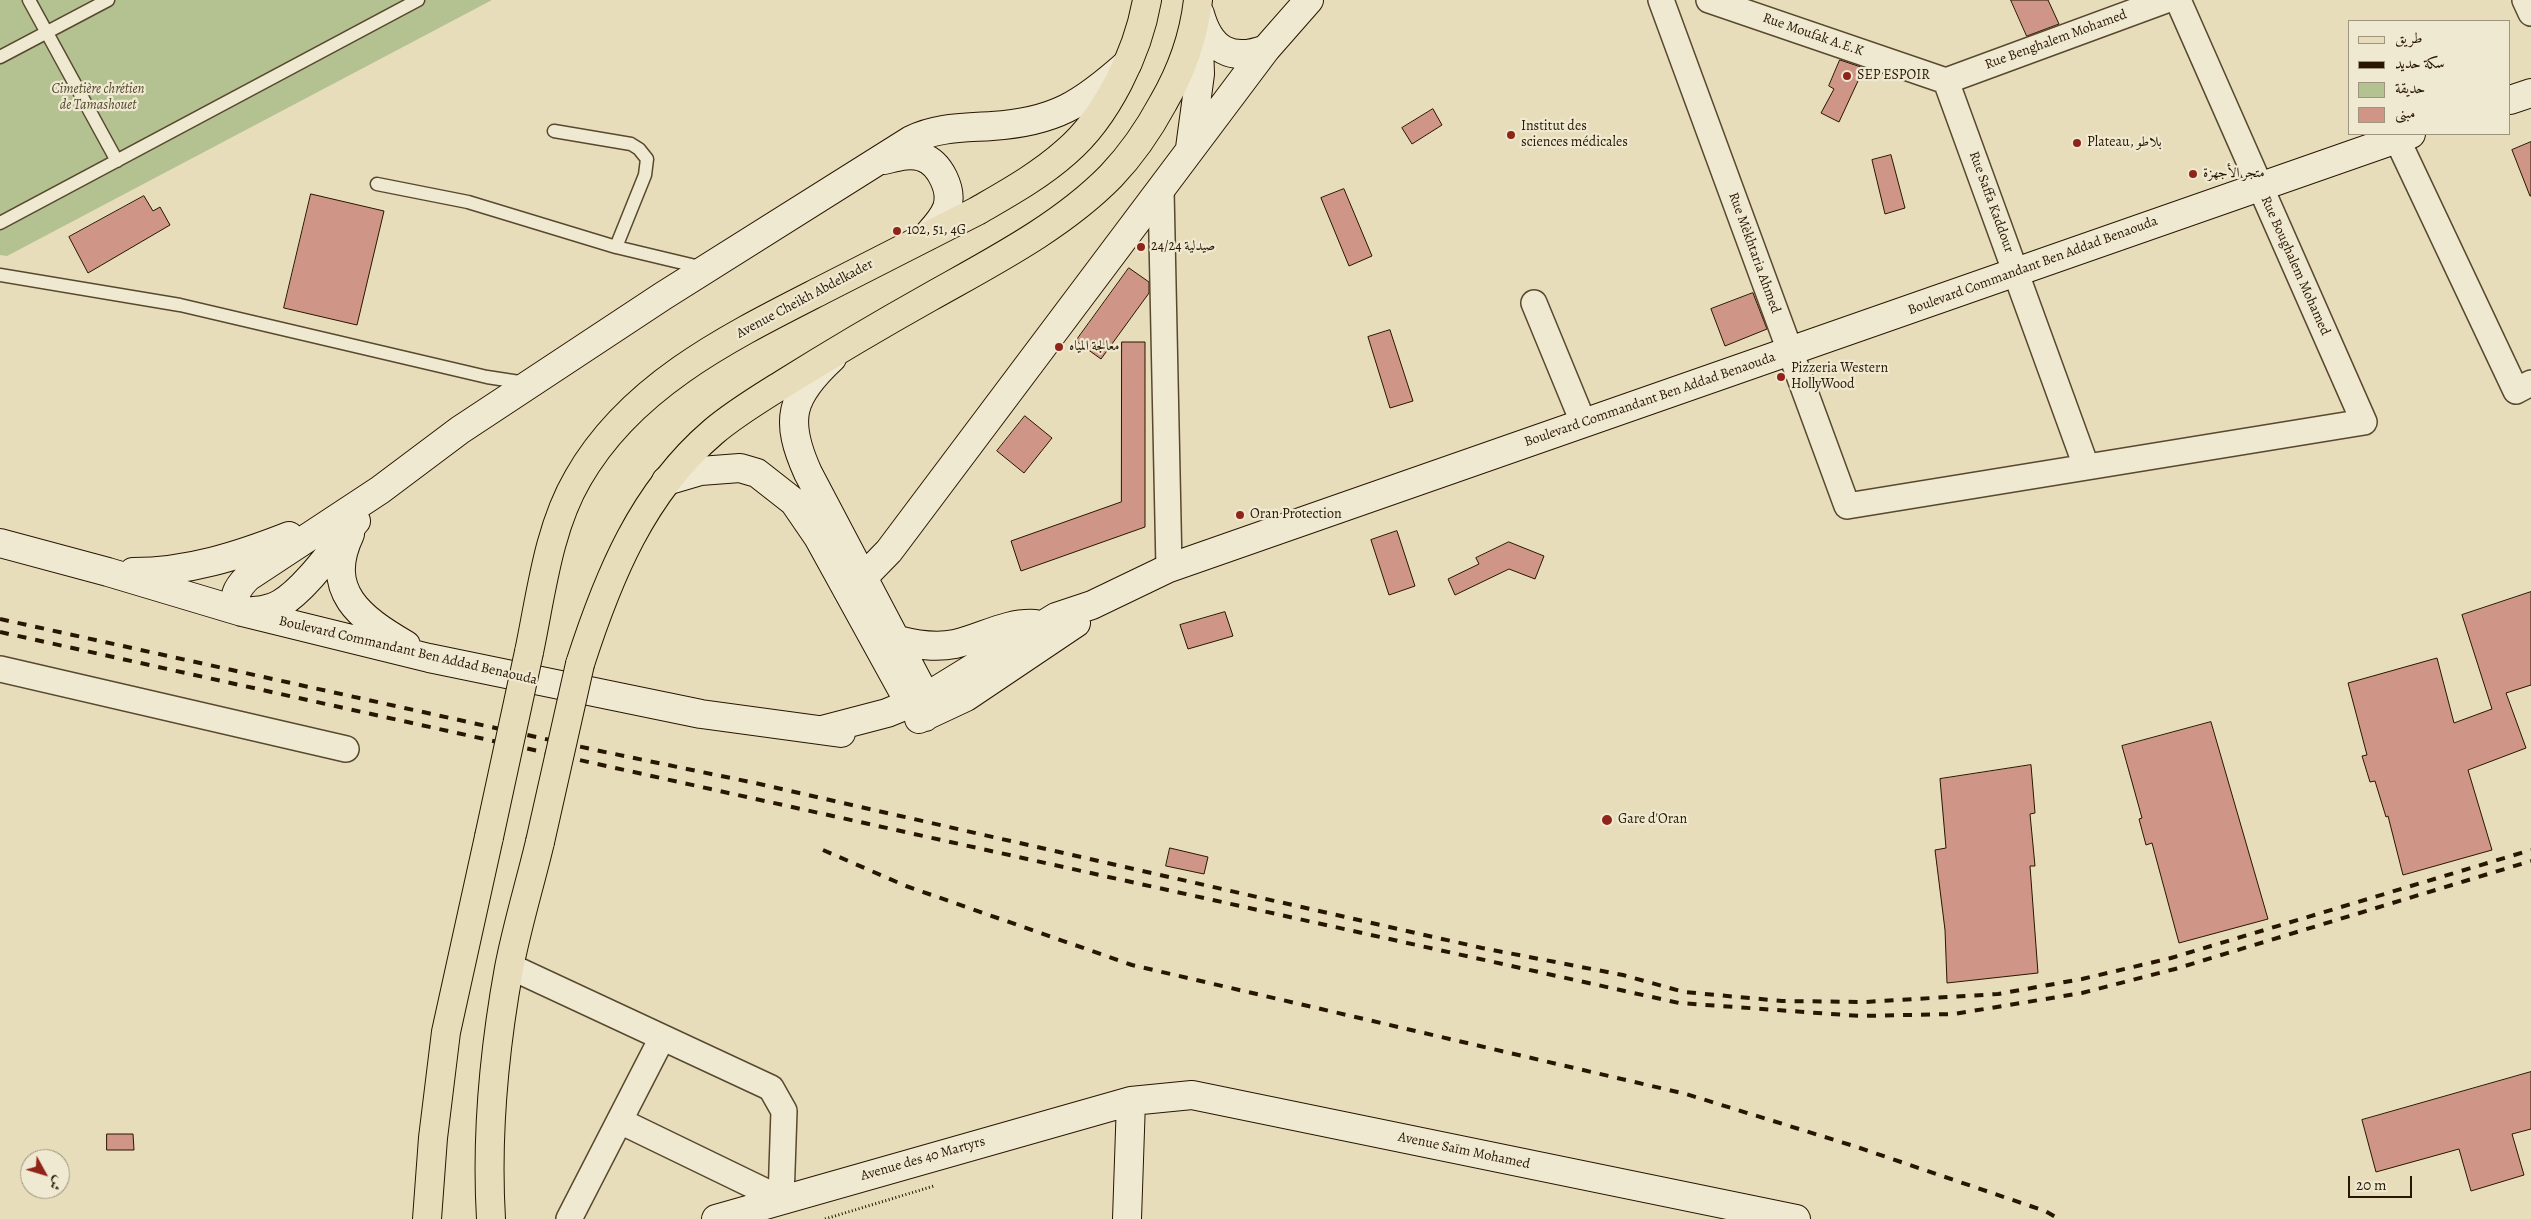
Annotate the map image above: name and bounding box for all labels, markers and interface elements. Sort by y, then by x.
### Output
street label: Rue Benghalem Mohamed [1983,6,2129,74]
street label: Rue Moufak A.E.K [1760,10,1866,60]
legend [2348,20,2511,135]
text: طريق [2395,28,2422,48]
text: سكة حديد [2395,53,2444,73]
place label: SEP ESPOIR [1857,68,1930,84]
marker: SEP ESPOIR [1841,70,1853,82]
text: حديقة [2395,78,2425,98]
park label: Cimetière chrétien de Tamashouet [51,82,145,114]
text: مبنى [2395,103,2415,123]
place label: Institut des sciences médicales [1521,119,1628,152]
marker: Institut des sciences médicales [1505,129,1517,141]
place label: Plateau, بلاطو [2087,135,2162,151]
marker: Plateau, بلاطو [2071,137,2083,149]
street label: Rue Saffa Kaddour [1965,149,2017,255]
place label: متجر الأجهزة [2203,166,2265,182]
marker: متجر الأجهزة [2187,168,2199,180]
street label: Rue Mèkhtaria Ahmed [1724,190,1784,316]
street label: Rue Boughalem Mohamed [2257,194,2333,338]
street label: Boulevard Commandant Ben Addad Benaouda [1906,213,2160,319]
place label: 102, 51, 4G [907,223,966,239]
marker: 102, 51, 4G [891,225,903,237]
place label: صيدلية 24/24 [1151,239,1215,255]
marker: صيدلية 24/24 [1135,241,1147,253]
street label: Avenue Cheikh Abdelkader [734,256,876,342]
place label: معالجة المياه [1069,339,1119,355]
marker: معالجة المياه [1053,341,1065,353]
street label: Boulevard Commandant Ben Addad Benaouda [1522,349,1778,451]
place label: Pizzeria Western HollyWood [1791,361,1888,394]
marker: Pizzeria Western HollyWood [1775,371,1787,383]
place label: Oran Protection [1250,507,1342,523]
marker: Oran Protection [1234,509,1246,521]
street label: Boulevard Commandant Ben Addad Benaouda [277,613,539,689]
place label: Gare d'Oran [1618,812,1687,828]
marker: Gare d'Oran [1600,813,1614,827]
street label: Avenue Saïm Mohamed [1396,1129,1532,1173]
street label: Avenue des 40 Martyrs [859,1133,987,1185]
north arrow [20,1149,70,1199]
scale bar [2351,1166,2415,1198]
text: ش [45,1172,68,1194]
text: 20 m [2356,1175,2387,1195]

